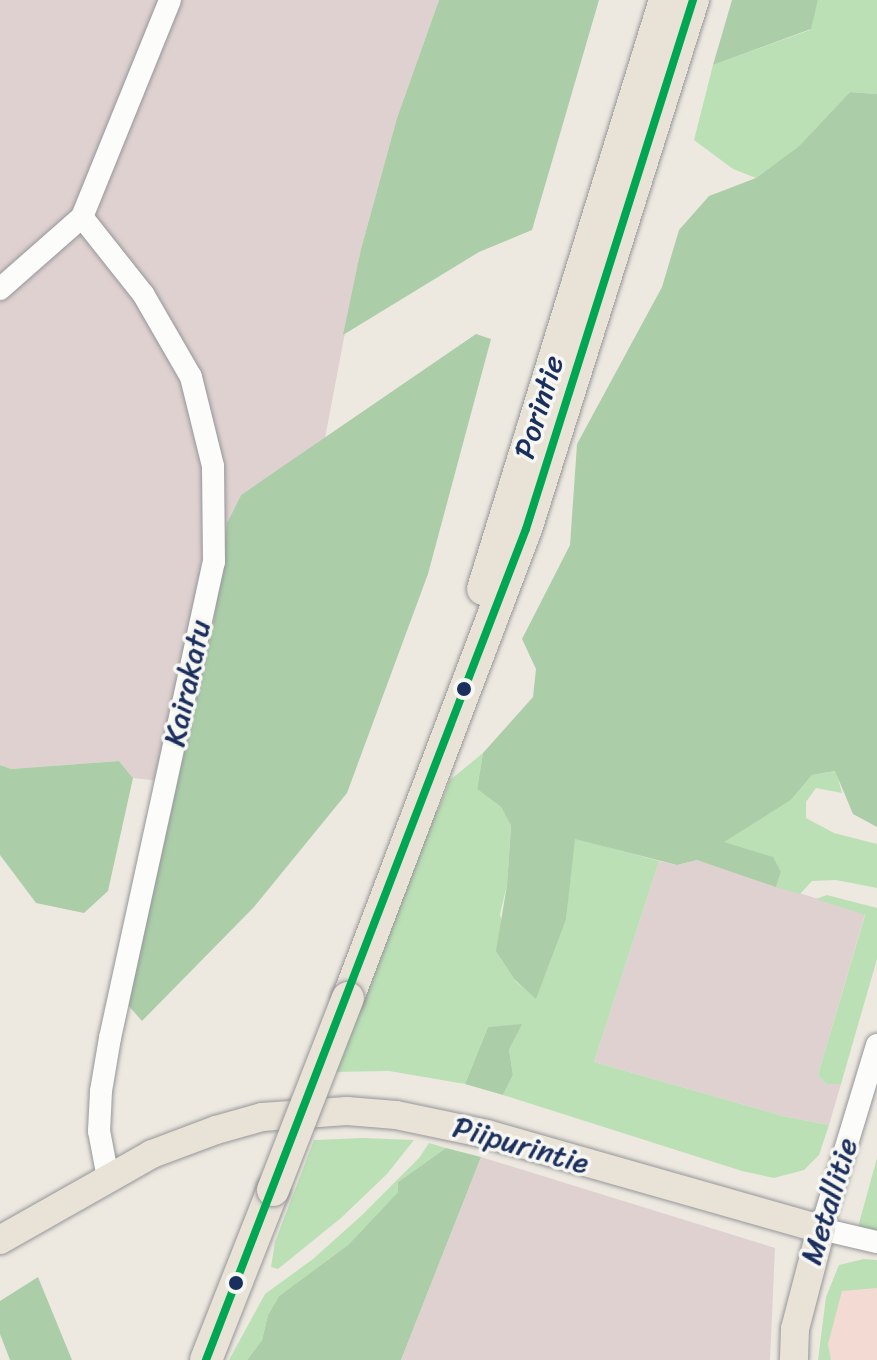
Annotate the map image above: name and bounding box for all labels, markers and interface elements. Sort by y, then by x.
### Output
street label: Porintie [506,351,572,463]
street label: Kairakatu [156,617,218,749]
unlabelled marker [456,681,472,697]
street label: Piipurintie [449,1108,593,1182]
street label: Metallitie [793,1133,865,1269]
unlabelled marker [228,1275,244,1291]

